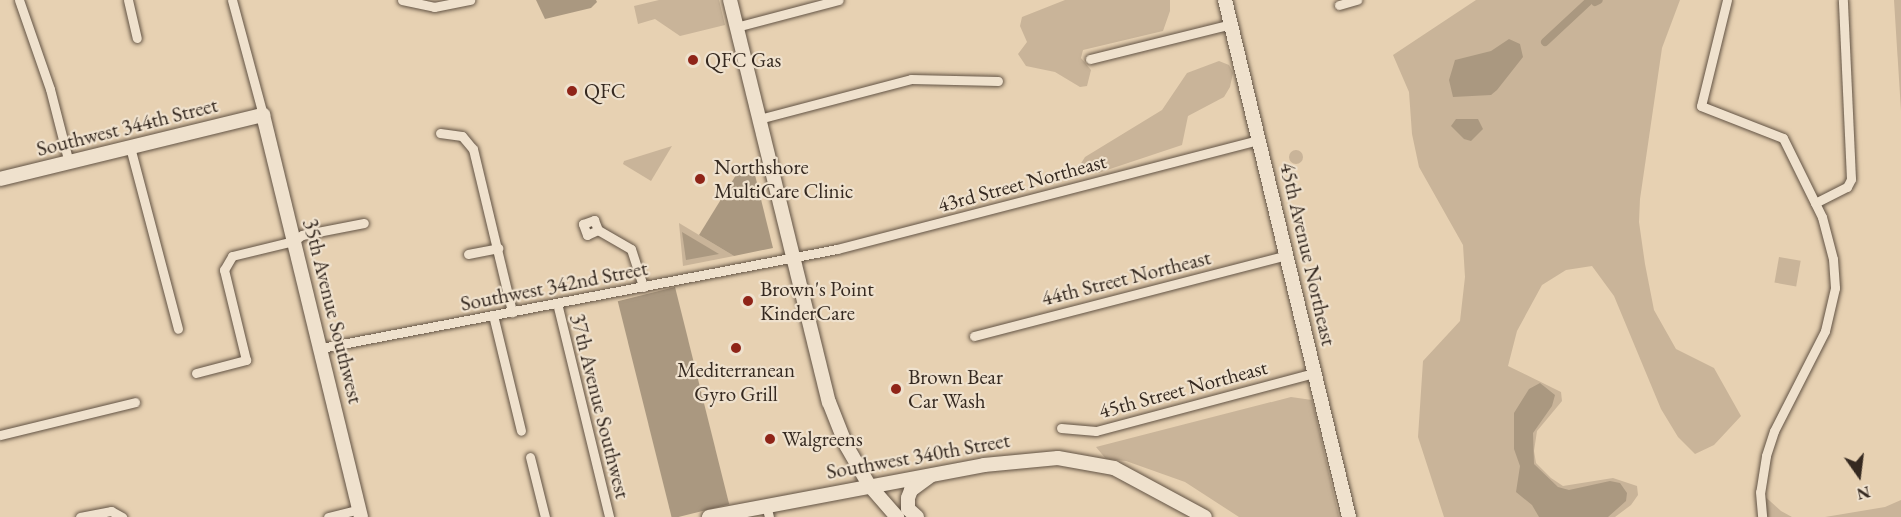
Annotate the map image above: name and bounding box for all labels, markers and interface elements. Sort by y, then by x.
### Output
place label: QFC Gas [705,47,781,73]
marker: QFC Gas [686,53,700,67]
place label: QFC [584,78,626,104]
marker: QFC [565,84,579,98]
street label: Southwest 344th Street [34,92,220,162]
street label: 43rd Street Northeast [935,148,1109,218]
place label: Northshore MultiCare Clinic [714,154,853,204]
street label: 45th Avenue Northeast [1275,160,1341,348]
marker: Northshore MultiCare Clinic [691,170,709,188]
street label: 35th Avenue Southwest [298,216,368,406]
street label: 44th Street Northeast [1039,245,1213,311]
street label: Southwest 342nd Street [458,256,650,316]
place label: Brown's Point KinderCare [760,276,874,326]
marker: Brown's Point KinderCare [741,294,755,308]
street label: 37th Avenue Southwest [565,311,635,501]
marker: Mediterranean Gyro Grill [729,341,743,355]
street label: 45th Street Northeast [1096,354,1270,424]
place label: Mediterranean Gyro Grill [677,357,795,407]
place label: Brown Bear Car Wash [908,364,1003,414]
marker: Brown Bear Car Wash [889,382,903,396]
place label: Walgreens [782,426,863,452]
street label: Southwest 340th Street [824,427,1012,485]
marker: Walgreens [763,432,777,446]
north arrow [1829,445,1889,505]
text: N [1855,481,1872,505]

